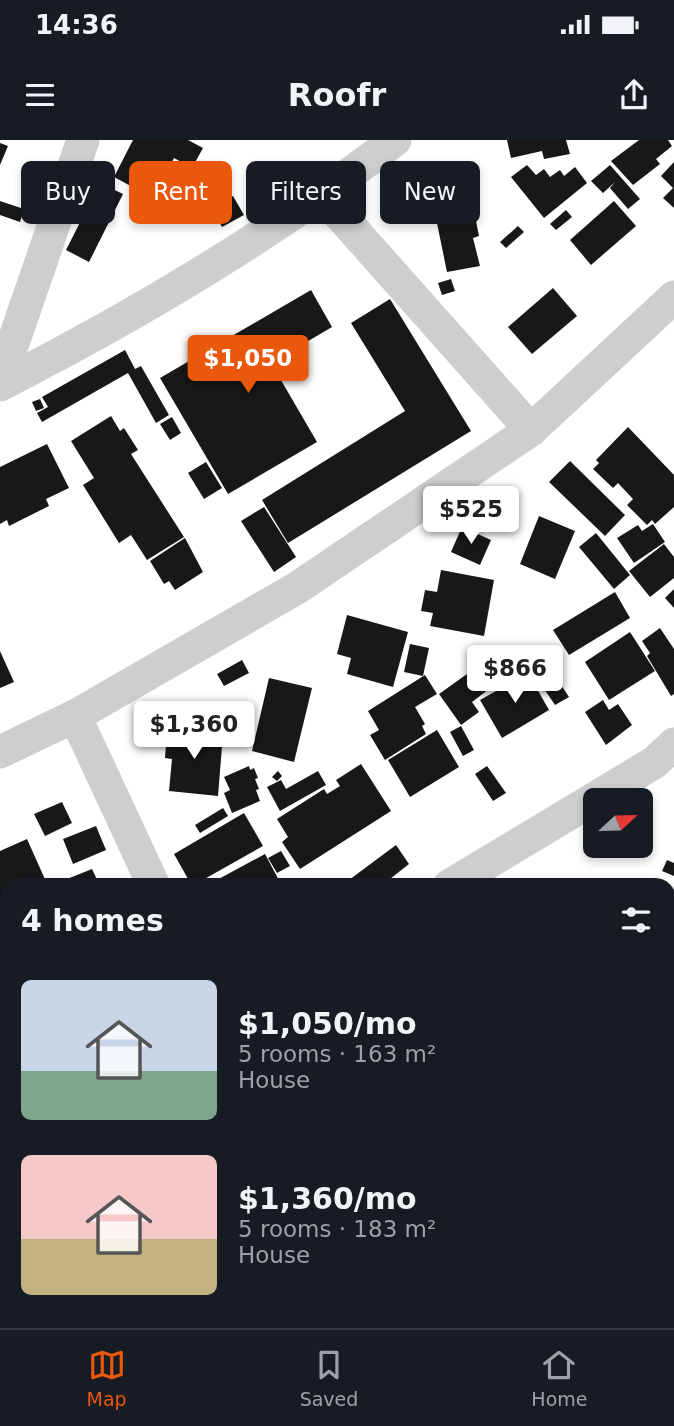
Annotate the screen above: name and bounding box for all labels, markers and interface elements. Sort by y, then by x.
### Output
text: 14:36 [35,10,118,40]
icon: menu [21,76,59,114]
text: Roofr [288,76,386,114]
icon: share [615,76,653,114]
chip: Buy [21,161,115,224]
chip: Rent [129,161,232,224]
chip: Filters [246,161,366,224]
chip: New [380,161,480,224]
pin: $1,050 [191,336,305,395]
text: $1,050 [204,345,292,371]
pin: $525 [430,486,512,546]
text: $525 [439,496,503,522]
pin: $866 [474,645,556,705]
text: $866 [483,655,547,681]
pin: $1,360 [137,702,251,761]
text: $1,360 [150,711,238,737]
north arrow [583,788,653,858]
map controls [583,788,653,858]
icon: filters [617,901,655,939]
text: 4 homes [21,903,164,938]
text: $1,050/mo [238,1006,417,1041]
icon: home [77,1008,161,1092]
text: 5 rooms · 163 m² [238,1041,436,1067]
text: House [238,1067,310,1093]
text: $1,360/mo [238,1181,417,1216]
icon: home [77,1183,161,1267]
text: 5 rooms · 183 m² [238,1216,436,1242]
text: House [238,1242,310,1268]
tab: Map [87,1346,127,1410]
tab: Saved [300,1346,358,1410]
tab: Home [531,1346,587,1410]

